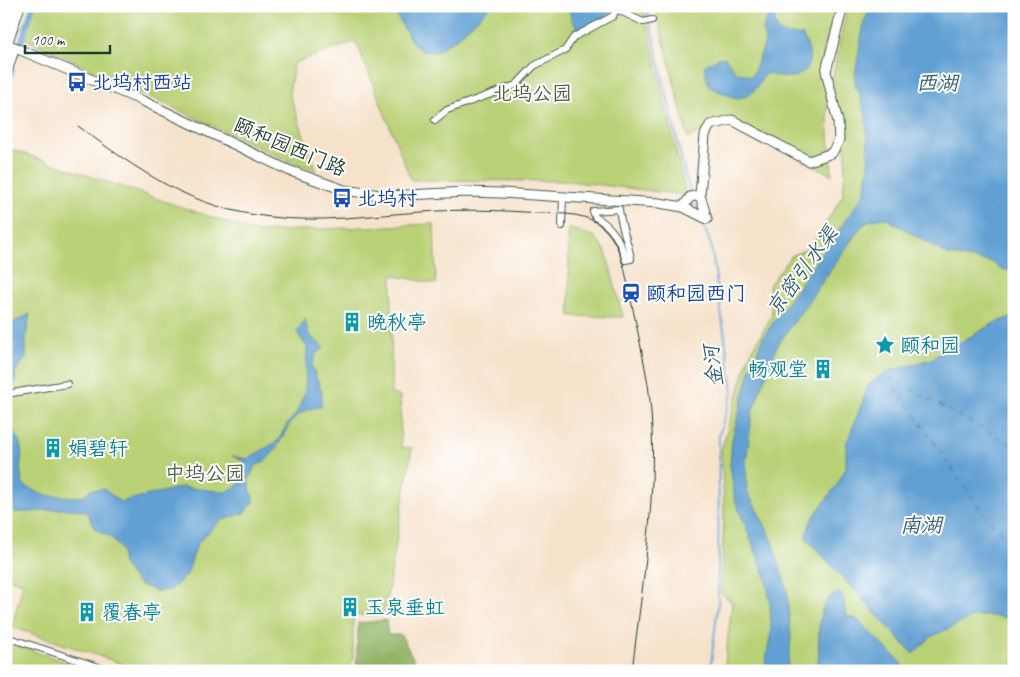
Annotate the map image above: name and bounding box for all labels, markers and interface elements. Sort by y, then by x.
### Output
scale bar [25,22,110,54]
text: 100 m [32,31,66,50]
place label: 北坞村西站 [92,70,192,95]
water label: 西湖 [916,70,960,96]
bus stop icon: 北坞村西站 [66,71,88,93]
park label: 北坞公园 [492,81,572,106]
street label: 颐和园西门路 [230,112,351,182]
place label: 北坞村 [357,186,417,211]
bus stop icon: 北坞村 [331,187,353,209]
water label: 京密引水渠 [761,219,845,321]
place label: 颐和园西门 [646,281,746,306]
station icon: 颐和园西门 [620,282,642,304]
place label: 晚秋亭 [367,310,427,335]
building icon: 晚秋亭 [341,311,363,333]
place label: 颐和园 [900,333,960,358]
place icon: 颐和园 [874,334,896,356]
water label: 金河 [697,341,728,388]
place label: 畅观堂 [748,357,808,382]
building icon: 畅观堂 [812,358,834,380]
place label: 娟碧轩 [68,436,128,461]
building icon: 娟碧轩 [42,437,64,459]
park label: 中坞公园 [165,461,245,486]
water label: 南湖 [900,512,944,538]
place label: 玉泉垂虹 [365,595,445,620]
building icon: 玉泉垂虹 [339,596,361,618]
place label: 覆春亭 [102,600,162,625]
building icon: 覆春亭 [76,601,98,623]

